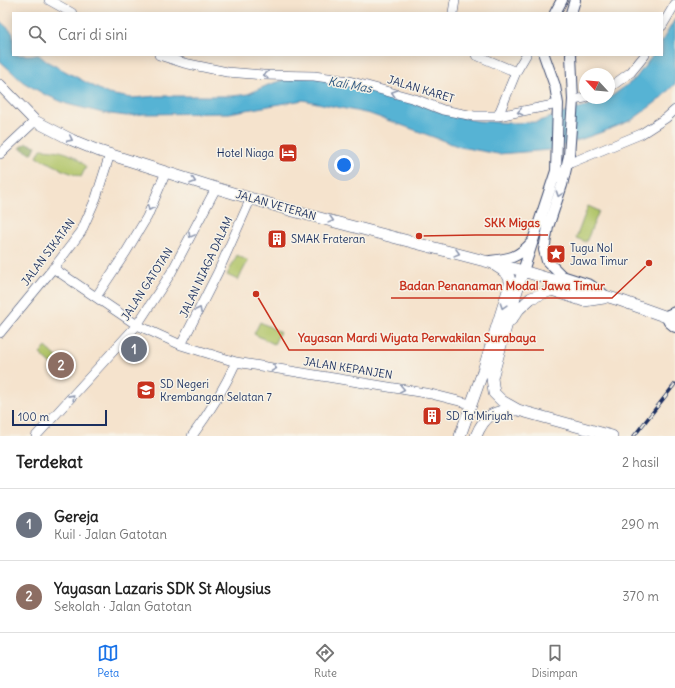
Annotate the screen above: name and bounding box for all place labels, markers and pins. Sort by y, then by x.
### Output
hotel icon: Hotel Niaga [277,142,299,164]
place label: Hotel Niaga [217,146,274,160]
callout: SKK Migas [476,211,548,235]
building icon: SMAK Frateran [266,228,288,250]
place label: SMAK Frateran [291,232,365,246]
place label: Tugu Nol Jawa Timur [570,241,629,268]
place icon: Tugu Nol Jawa Timur [545,243,567,265]
callout: Badan Penanaman Modal Jawa Timur [391,274,612,298]
callout: Yayasan Mardi Wiyata Perwakilan Surabaya [289,326,544,350]
pin: 1 [121,334,147,364]
pin: 2 [48,350,74,380]
place label: SD Negeri Krembangan Selatan 7 [160,377,272,404]
school or university icon: SD Negeri Krembangan Selatan 7 [135,379,157,401]
building icon: SD Ta'Miriyah [421,405,443,427]
place label: SD Ta'Miriyah [446,409,513,423]

